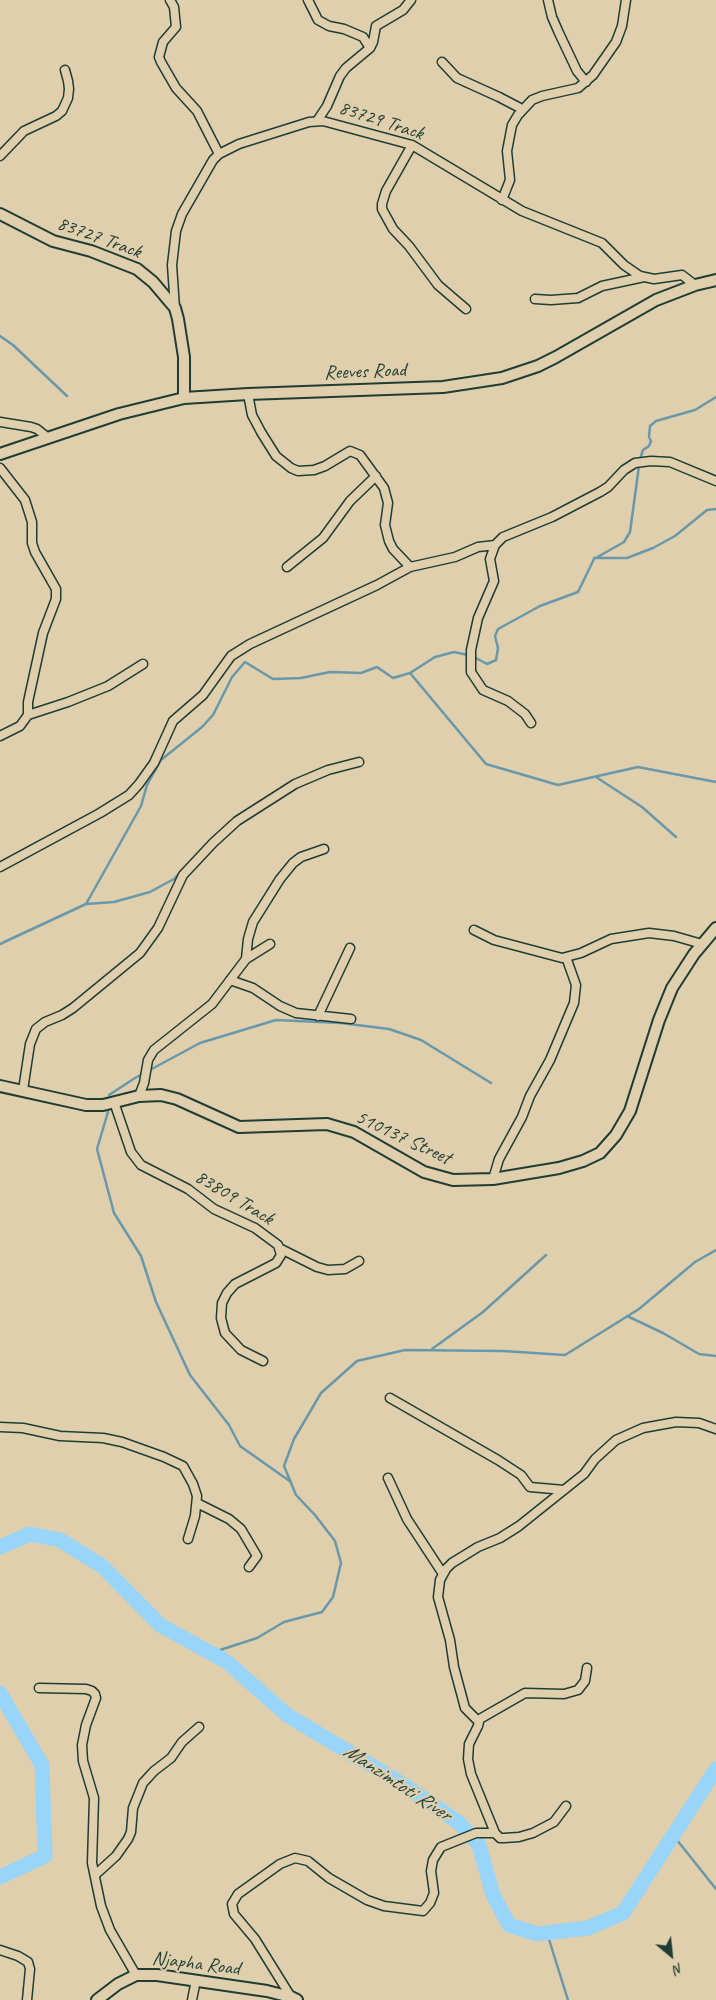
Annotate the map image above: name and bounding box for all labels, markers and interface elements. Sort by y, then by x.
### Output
street label: 83729 Track [336,96,426,146]
street label: 83727 Track [54,212,144,264]
street label: Reeves Road [324,359,406,385]
street label: 510137 Street [352,1105,454,1171]
street label: 83809 Track [190,1165,278,1231]
water label: Manzimtoti River [339,1739,455,1827]
north arrow [646,1930,696,1980]
street label: Njapha Road [151,1947,241,1981]
text: N [670,1959,686,1978]

